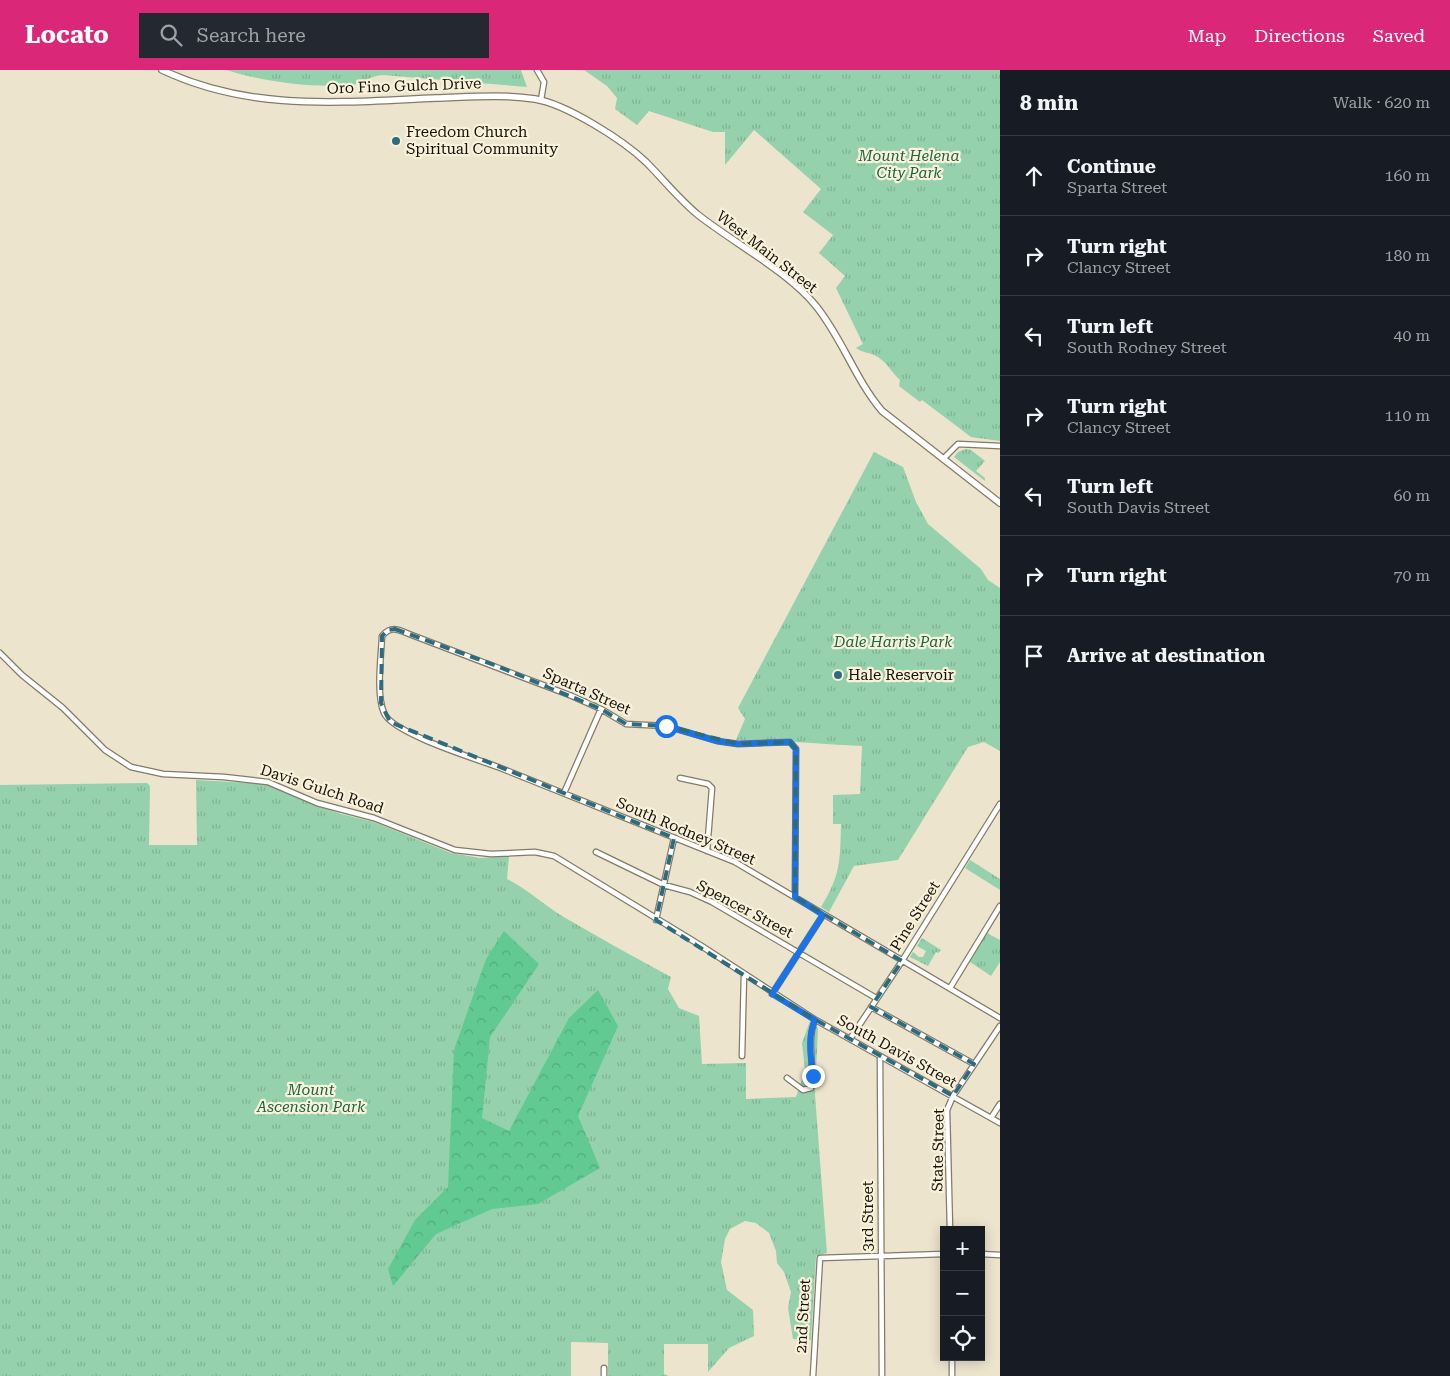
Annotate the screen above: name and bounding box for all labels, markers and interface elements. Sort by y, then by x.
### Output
search box [139,13,489,58]
text: Locato [25,21,109,49]
icon: search [157,21,185,49]
text: Search here [197,24,306,47]
text: Map [1188,25,1226,46]
text: Directions [1254,25,1345,46]
text: Saved [1373,25,1425,46]
street label: Oro Fino Gulch Drive [326,74,482,98]
text: 8 min [1020,91,1078,115]
text: Walk · 620 m [1333,93,1430,112]
place label: Freedom Church Spiritual Community [406,123,558,158]
marker: Freedom Church Spiritual Community [390,135,402,147]
park label: Mount Helena City Park [858,147,959,182]
text: Continue [1067,155,1156,178]
icon: ahead [1020,162,1048,190]
text: 160 m [1384,166,1430,185]
text: Sparta Street [1067,178,1167,197]
street label: West Main Street [713,207,821,297]
text: Turn right [1067,235,1167,258]
icon: right [1020,242,1048,270]
text: 180 m [1384,246,1430,265]
text: Clancy Street [1067,258,1171,277]
text: Turn left [1067,315,1153,338]
icon: left [1020,322,1048,350]
text: 40 m [1393,326,1430,345]
text: South Rodney Street [1067,338,1227,357]
text: Turn right [1067,395,1167,418]
icon: right [1020,402,1048,430]
text: 110 m [1384,406,1430,425]
text: Clancy Street [1067,418,1171,437]
text: Turn left [1067,475,1153,498]
icon: left [1020,482,1048,510]
text: 60 m [1393,486,1430,505]
text: South Davis Street [1067,498,1210,517]
icon: right [1020,562,1048,590]
text: Turn right [1067,564,1167,587]
text: 70 m [1393,566,1430,585]
park label: Dale Harris Park [833,633,953,651]
icon: arrive [1020,642,1048,670]
text: Arrive at destination [1067,644,1265,667]
street label: Sparta Street [540,664,634,718]
place label: Hale Reservoir [848,666,954,684]
marker: Hale Reservoir [832,669,844,681]
route start [655,715,678,738]
street label: Davis Gulch Road [258,761,386,818]
street label: South Rodney Street [614,793,759,869]
street label: Spencer Street [694,876,797,942]
street label: Pine Street [886,877,944,954]
street label: South Davis Street [834,1011,960,1092]
route end [802,1065,825,1088]
park label: Mount Ascension Park [256,1081,366,1116]
street label: State Street [928,1108,948,1192]
street label: 3rd Street [859,1180,877,1251]
map controls [940,1226,985,1361]
button: + [940,1226,985,1271]
button: − [940,1271,985,1316]
street label: 2nd Street [792,1278,814,1354]
button: locate [940,1316,985,1361]

